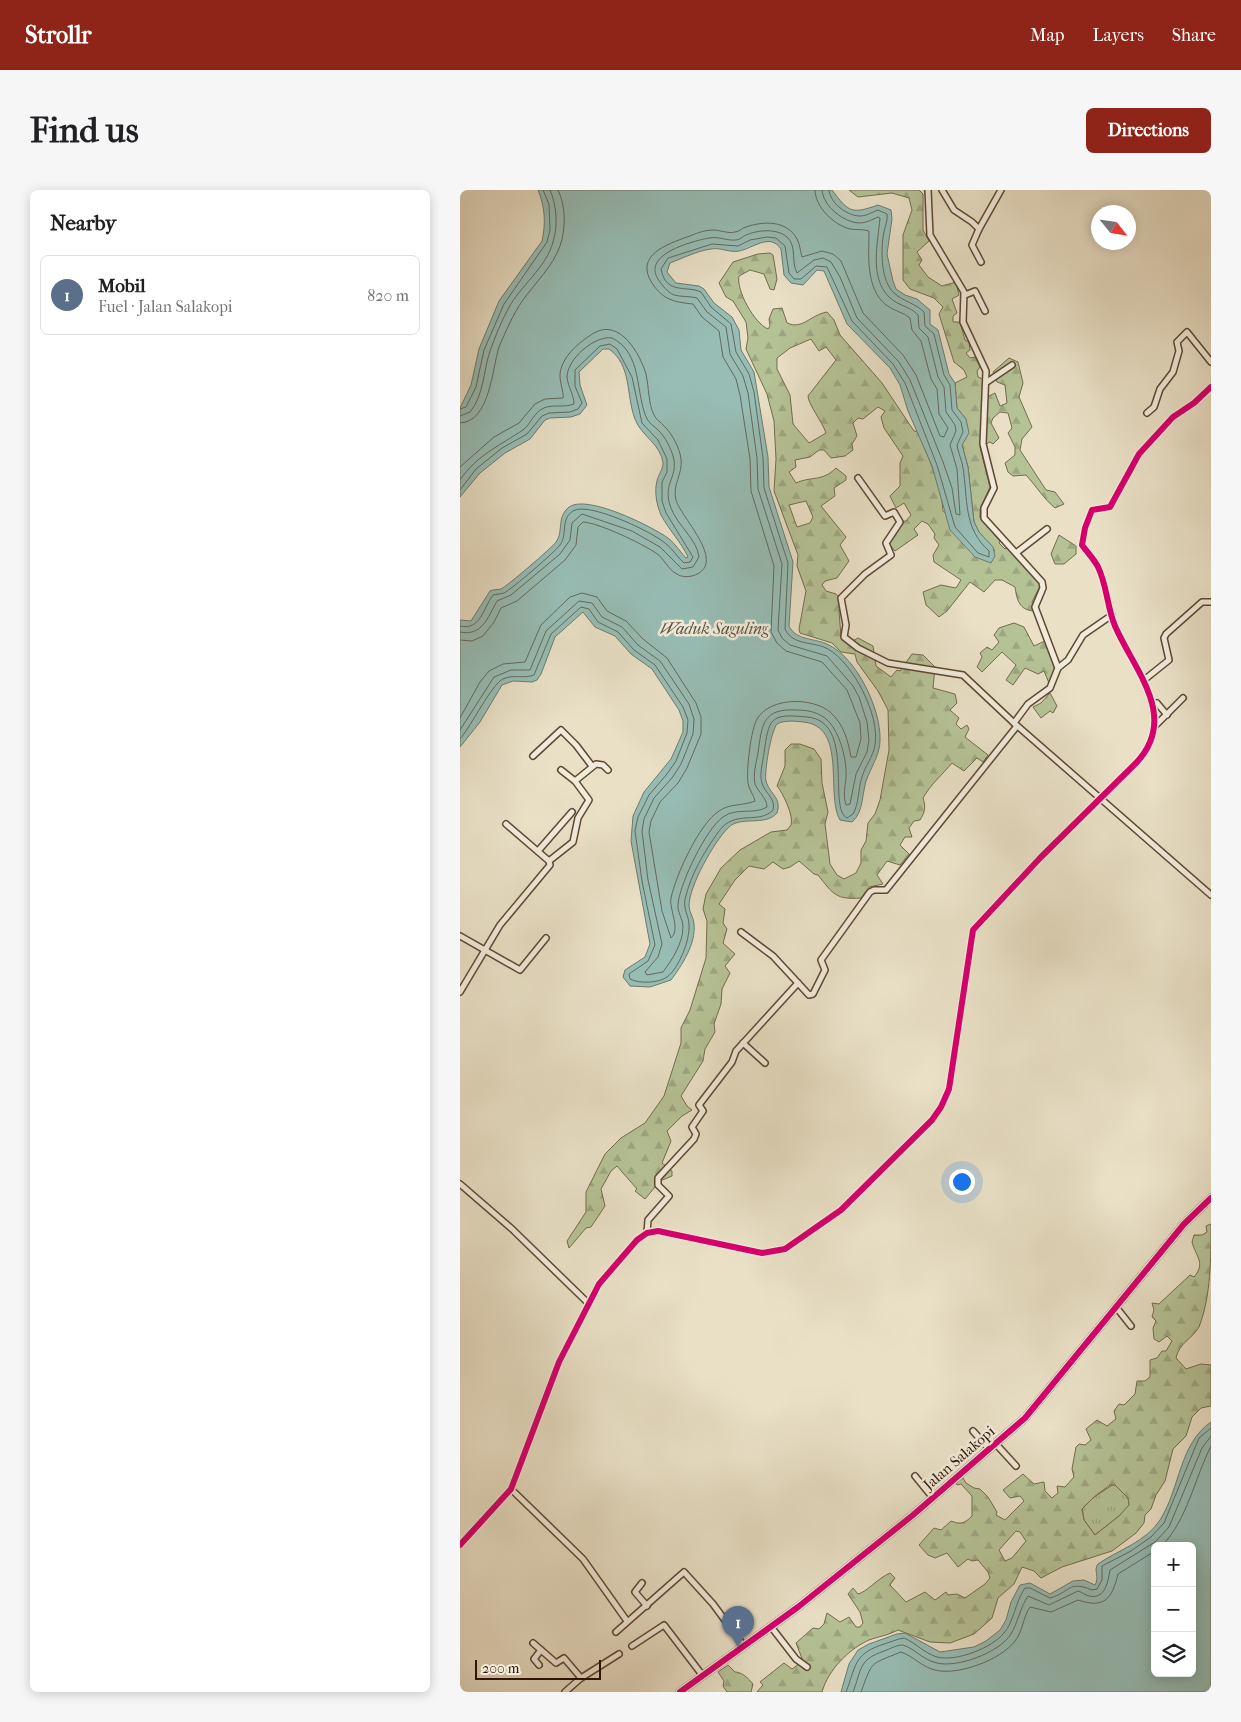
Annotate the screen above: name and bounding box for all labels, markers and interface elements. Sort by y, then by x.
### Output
text: Strollr [25,21,92,49]
text: Map [1030,25,1064,46]
text: Layers [1092,25,1144,46]
text: Share [1172,25,1216,46]
button: Directions [1086,108,1211,153]
text: Find us [30,110,139,151]
north arrow [1091,205,1136,250]
text: Nearby [50,211,116,235]
text: Mobil [98,275,145,297]
text: 1 [64,286,70,305]
text: 820 m [367,286,409,305]
text: Fuel · Jalan Salakopi [98,297,232,316]
water label: Waduk Saguling [660,619,769,638]
your location [949,1169,975,1195]
street label: Jalan Salakopi [919,1422,999,1495]
map controls [1151,1542,1196,1677]
button: + [1151,1542,1196,1587]
button: − [1151,1587,1196,1632]
pin: 1 [722,1606,754,1647]
button: layers [1151,1632,1196,1677]
scale bar [475,1657,601,1680]
text: 200 m [482,1660,519,1677]

